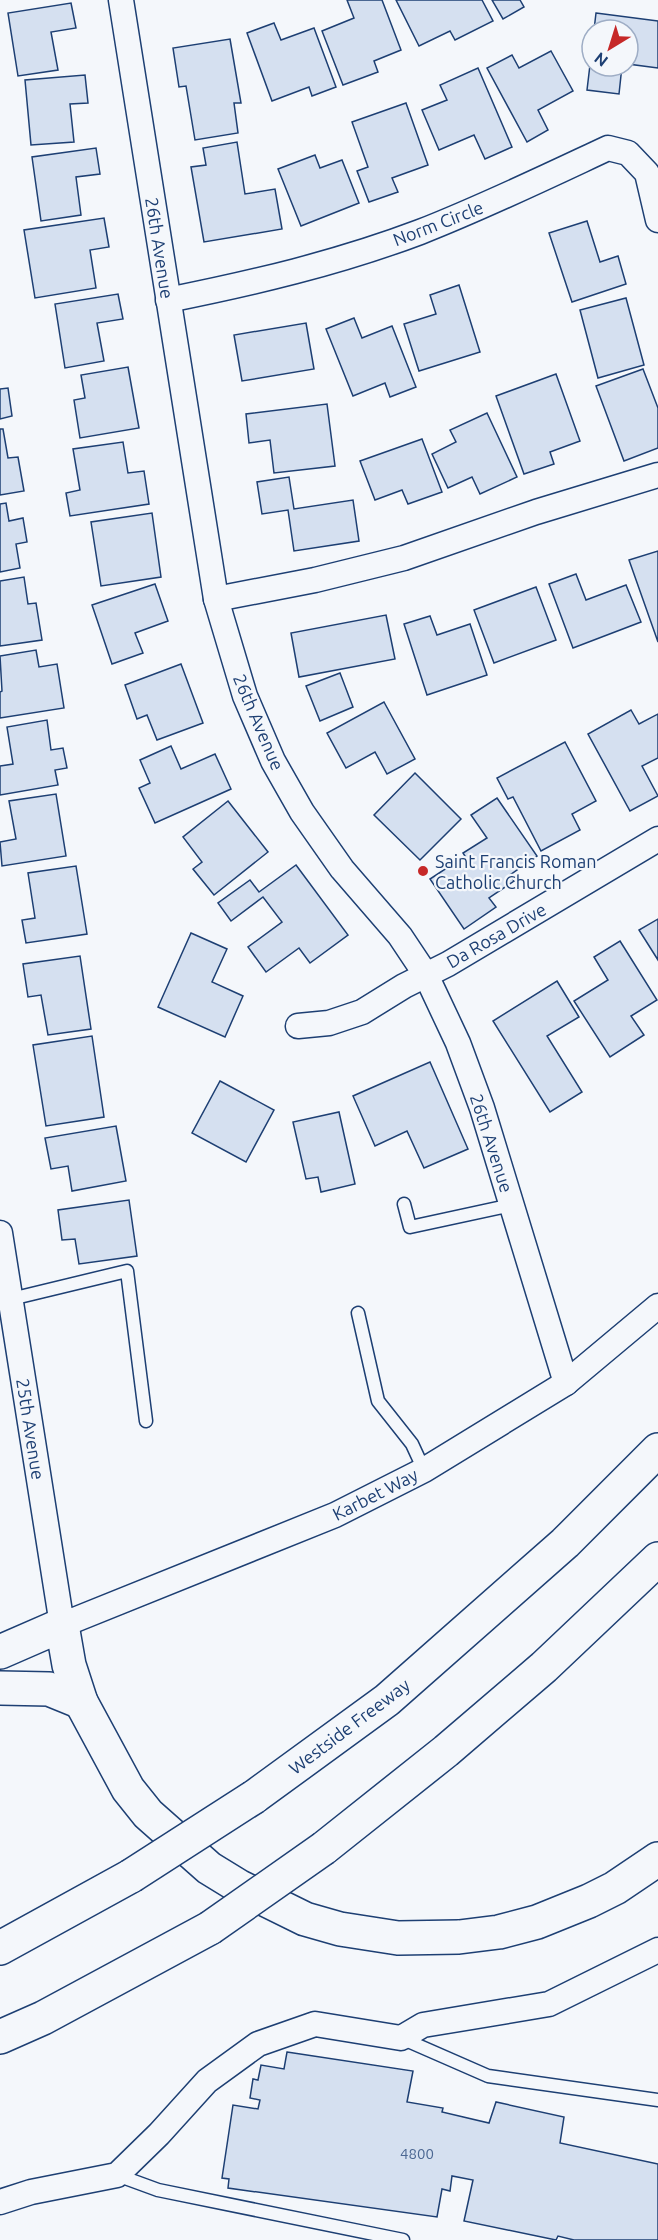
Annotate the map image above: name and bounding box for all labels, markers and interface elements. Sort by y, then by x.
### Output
north arrow [580,18,640,78]
text: N [591,49,611,71]
street label: 26th Avenue [142,196,178,300]
street label: Norm Circle [390,197,486,249]
street label: 26th Avenue [230,671,288,773]
place label: Saint Francis Roman Catholic Church [435,851,597,892]
marker: Saint Francis Roman Catholic Church [416,864,430,878]
street label: Da Rosa Drive [443,898,549,972]
street label: 26th Avenue [467,1091,517,1195]
street label: 25th Avenue [13,1377,49,1481]
street label: Karbet Way [329,1464,421,1524]
street label: Westside Freeway [285,1674,413,1778]
house number: 4800 [400,2145,434,2162]

